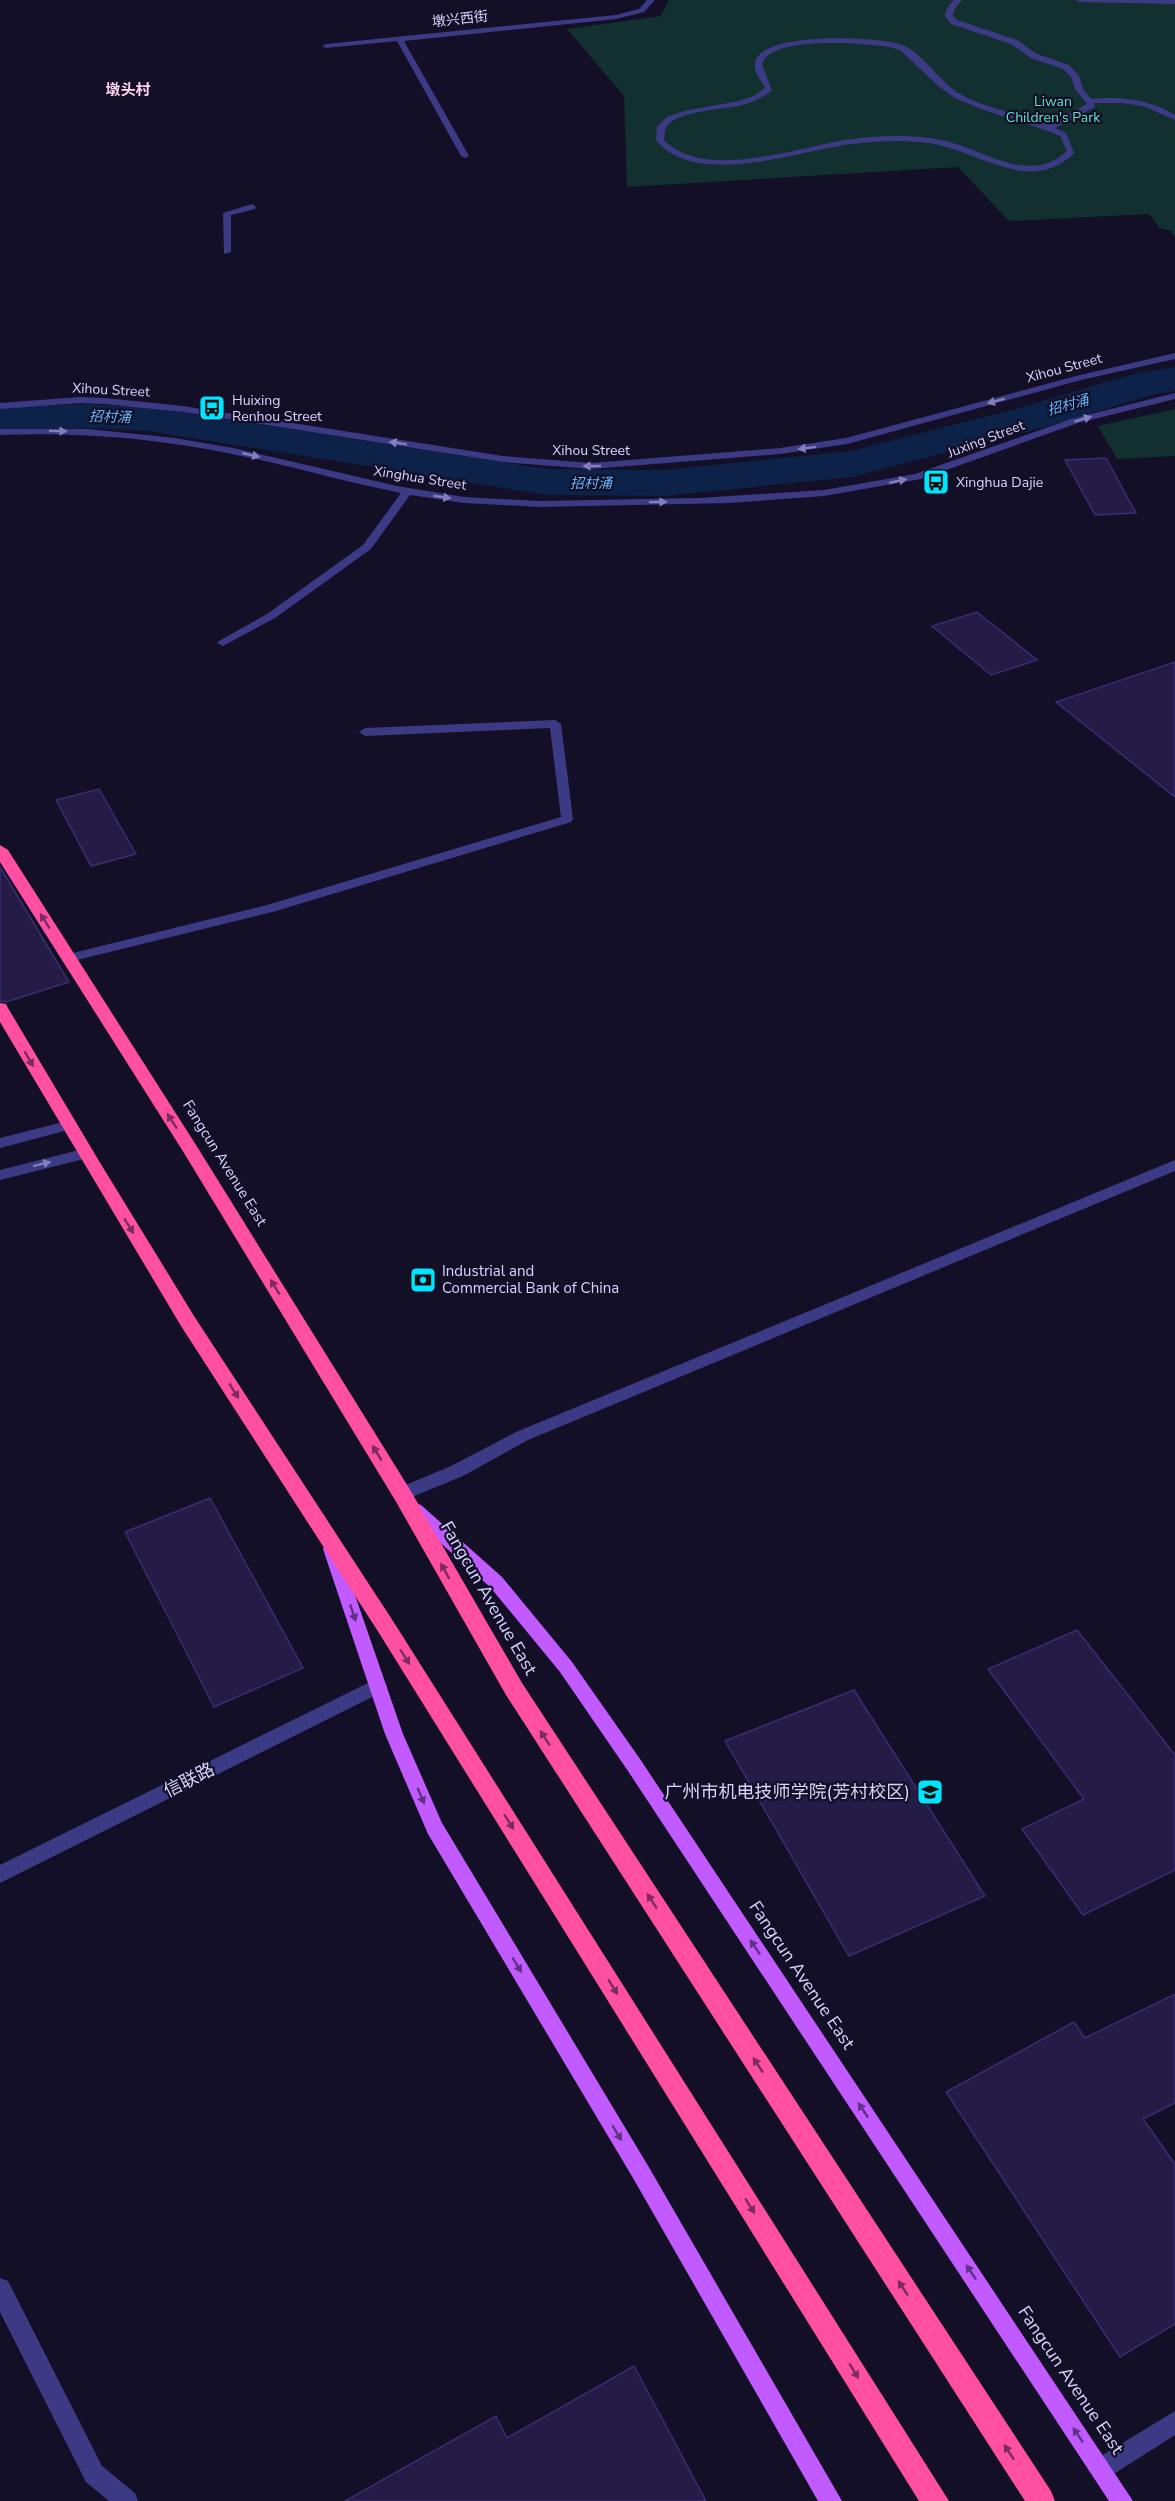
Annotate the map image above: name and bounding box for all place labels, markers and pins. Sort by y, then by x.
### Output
place label: Huixing Renhou Street [232,391,322,426]
bus stop icon: Huixing Renhou Street [197,393,227,423]
bus stop icon: Xinghua Dajie [921,467,951,497]
place label: Xinghua Dajie [956,473,1043,492]
place label: Industrial and Commercial Bank of China [442,1261,619,1298]
bank icon: Industrial and Commercial Bank of China [408,1265,438,1295]
school or university icon: 广州市机电技师学院(芳村校区) [915,1777,945,1807]
place label: 广州市机电技师学院(芳村校区) [665,1780,910,1804]

